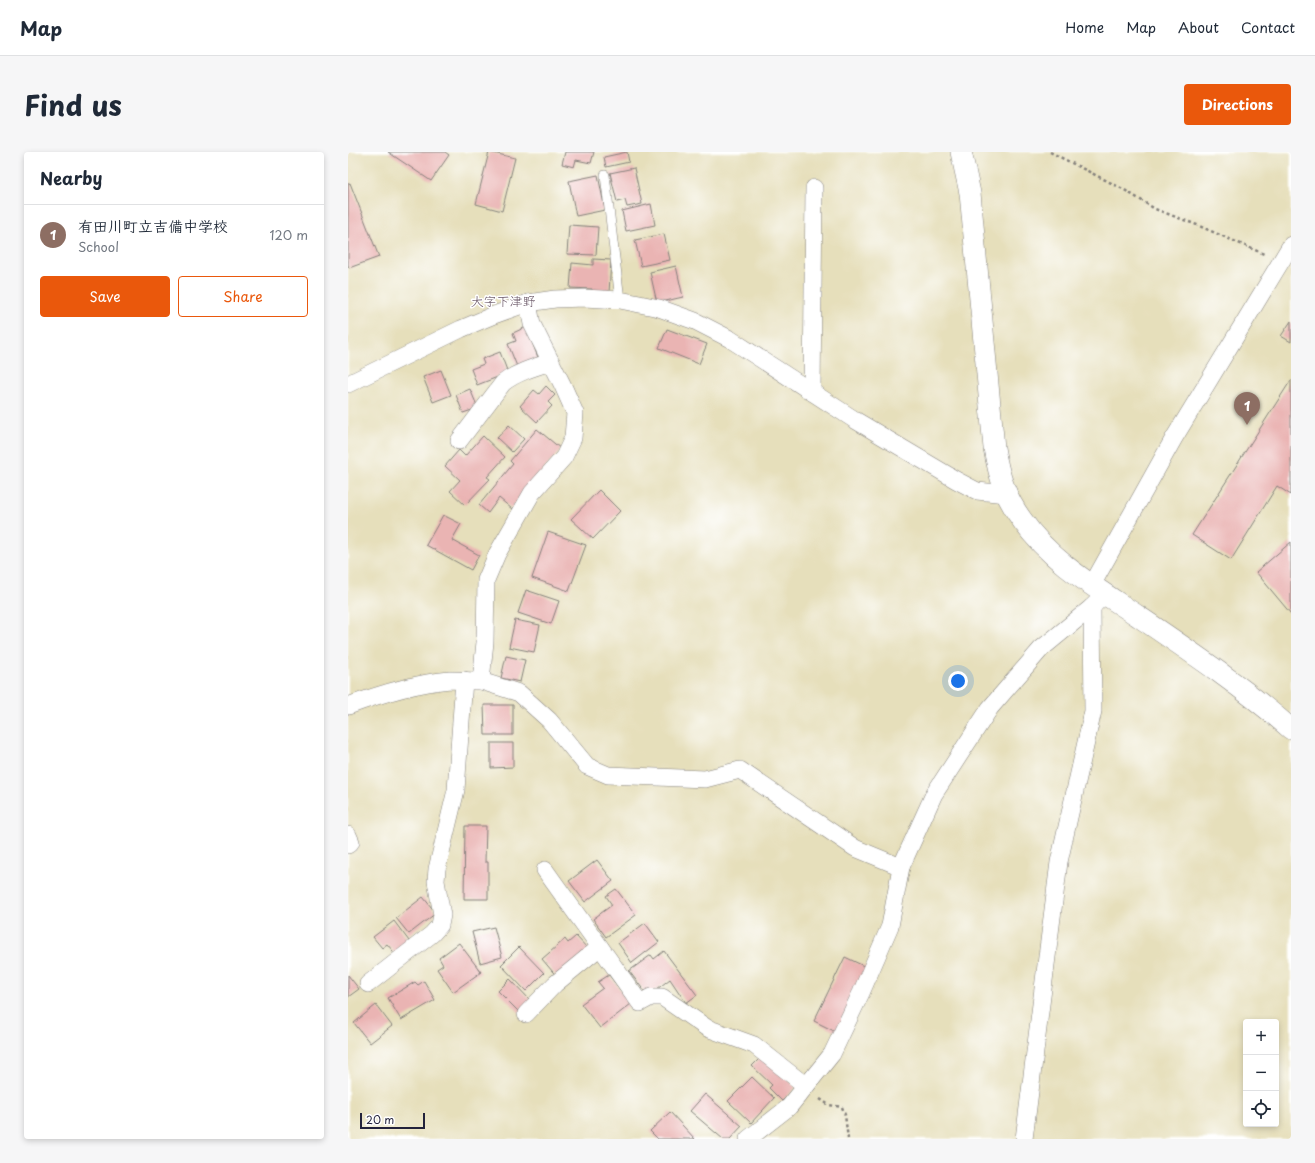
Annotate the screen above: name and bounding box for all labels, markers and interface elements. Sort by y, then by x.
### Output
text: Map [20,14,62,42]
text: Home [1065,17,1104,38]
text: Map [1126,17,1156,38]
text: About [1178,17,1219,38]
text: Contact [1241,17,1295,38]
text: Find us [24,83,122,126]
button: Directions [1184,84,1291,125]
text: Nearby [40,165,102,191]
text: 有田川町立吉備中学校 [78,214,228,237]
text: 1 [50,225,56,244]
text: 120 m [269,225,308,244]
text: School [78,237,119,256]
button: Save [40,276,170,317]
button: Share [178,276,308,317]
district label: 大字下津野 [470,291,536,310]
pin: 1 [1234,392,1260,425]
your location [948,671,968,691]
map controls [1243,1019,1279,1127]
button: + [1243,1019,1279,1055]
button: − [1243,1055,1279,1091]
button: locate [1243,1091,1279,1127]
scale bar [360,1111,425,1130]
text: 20 m [366,1111,394,1128]

